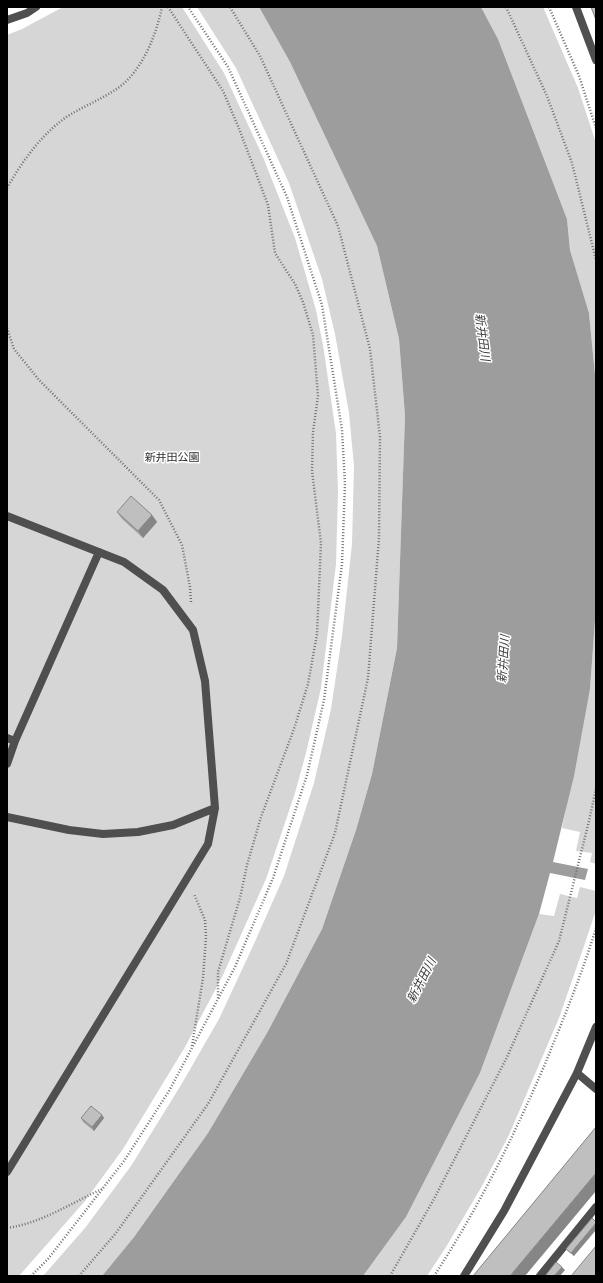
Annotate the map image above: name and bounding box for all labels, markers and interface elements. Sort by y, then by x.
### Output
water label: 新井田川 [473,312,494,364]
park label: 新井田公園 [145,450,200,464]
water label: 新井田川 [494,633,512,683]
water label: 新井田川 [403,953,439,1005]

